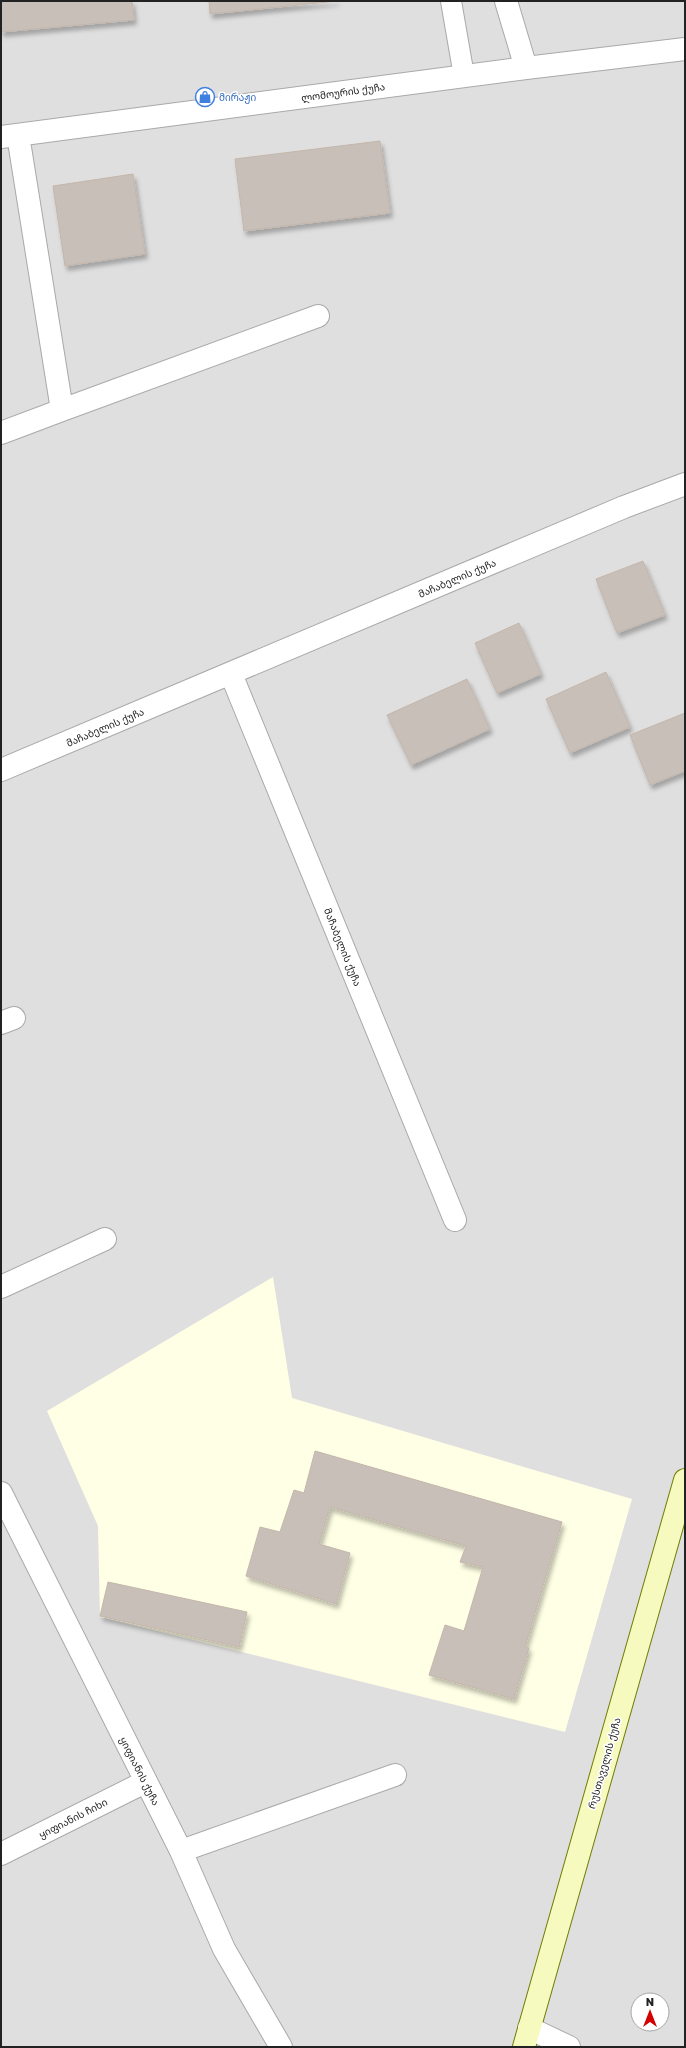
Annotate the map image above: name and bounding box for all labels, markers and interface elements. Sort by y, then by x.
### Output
street label: ლომოურის ქუჩა [300,80,386,105]
shop icon: მირაჟი [194,86,216,108]
place label: მირაჟი [219,91,256,104]
street label: მაჩაბელის ქუჩა [416,556,498,601]
street label: მაჩაბელის ქუჩა [64,705,146,750]
street label: მაჩაბელის ქუჩა [321,906,364,988]
street label: რუსთაველის ქუჩა [585,1716,624,1810]
street label: ყიფიანის ქუჩა [117,1735,162,1808]
street label: ყიფიანის ჩიხი [37,1795,110,1841]
north arrow [630,1992,670,2032]
text: N [646,1995,654,2008]

